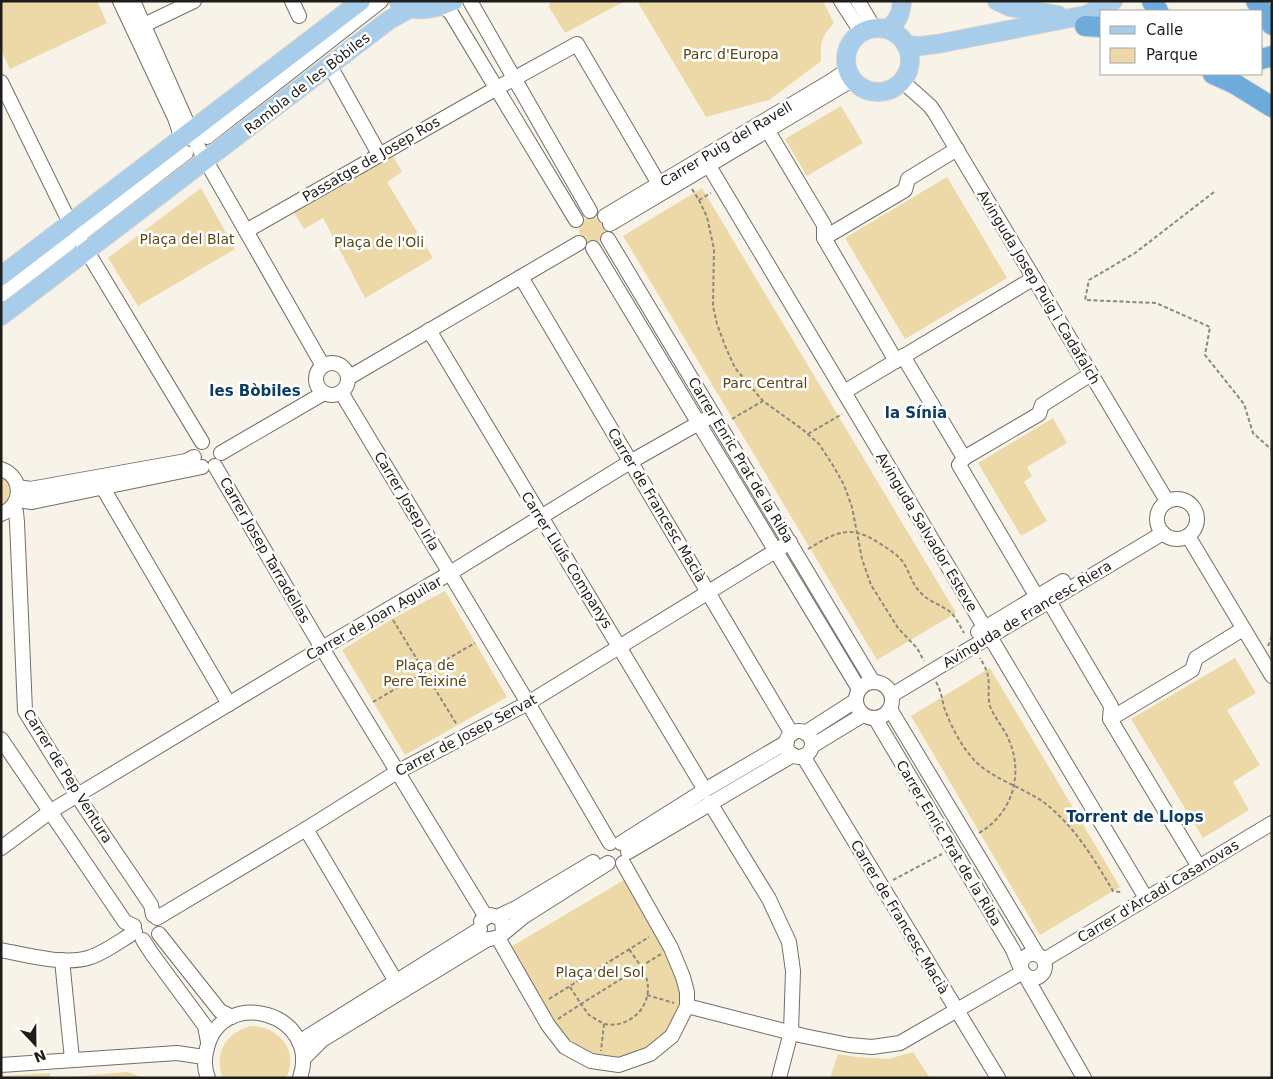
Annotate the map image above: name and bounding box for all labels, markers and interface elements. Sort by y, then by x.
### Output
legend [1100,10,1263,75]
text: Calle [1146,21,1183,39]
street label: Rambla de les Bòbiles [241,29,373,137]
park label: Parc d'Europa [683,46,779,62]
text: Parque [1146,46,1198,64]
street label: Carrer Puig del Ravell [657,98,795,190]
street label: Passatge de Josep Ros [300,113,442,205]
street label: Avinguda Josep Puig i Cadafalch [974,187,1104,387]
park label: Plaça del Blat [139,231,235,247]
park label: Plaça de l'Oli [334,234,424,250]
street label: Carrer Enric Prat de la Riba [685,374,797,546]
park label: Parc Central [723,375,807,391]
district label: les Bòbiles [209,382,301,400]
district label: la Sínia [885,404,947,422]
street label: Carrer de Francesc Macià [605,425,709,585]
street label: Carrer Josep Irla [371,449,443,553]
street label: Avinguda Salvador Esteve [873,450,981,614]
street label: Carrer Josep Tarradellas [217,474,313,626]
street label: Carrer Lluís Companys [518,489,616,631]
street label: Avinguda de Francesc Riera [940,557,1114,671]
street label: Carrer de Joan Aguilar [303,572,445,663]
park label: Plaça de Pere Teixiné [383,657,467,689]
street label: Carrer de Josep Servat [393,691,540,779]
street label: Carrer de Pep Ventura [20,706,116,846]
street label: Carrer Enric Prat de la Riba [893,757,1005,929]
district label: Torrent de Llops [1066,808,1204,826]
street label: Carrer d'Arcadi Casanovas [1074,836,1242,946]
street label: Carrer de Francesc Macià [848,837,952,997]
park label: Plaça del Sol [556,964,644,980]
north arrow [10,1019,60,1069]
text: N [31,1046,48,1066]

